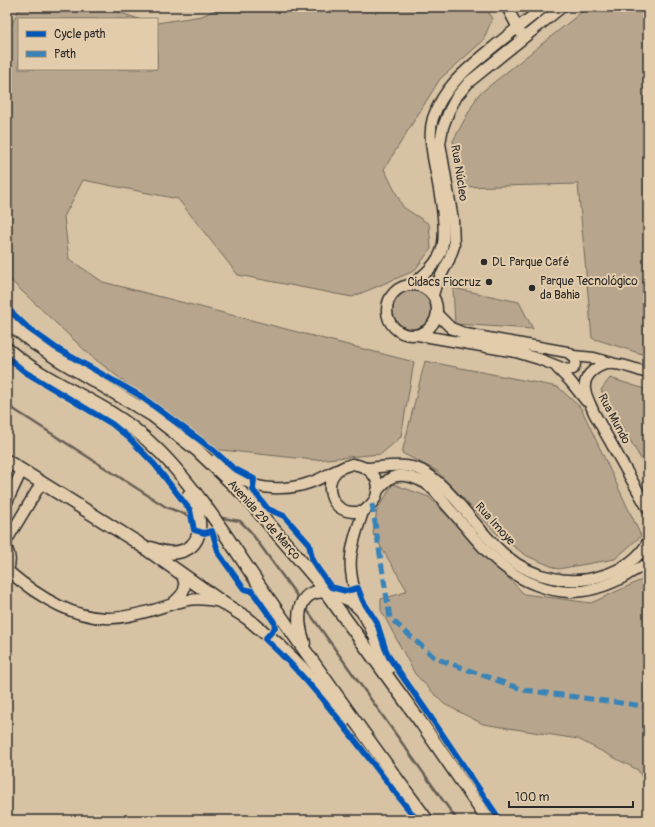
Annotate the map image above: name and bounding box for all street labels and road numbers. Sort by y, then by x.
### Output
street label: Rua Núcleo [447,144,471,203]
street label: Rua Mundo [595,391,634,447]
street label: Avenida 29 de Março [224,477,304,563]
street label: Rua Imoye [472,499,518,549]

